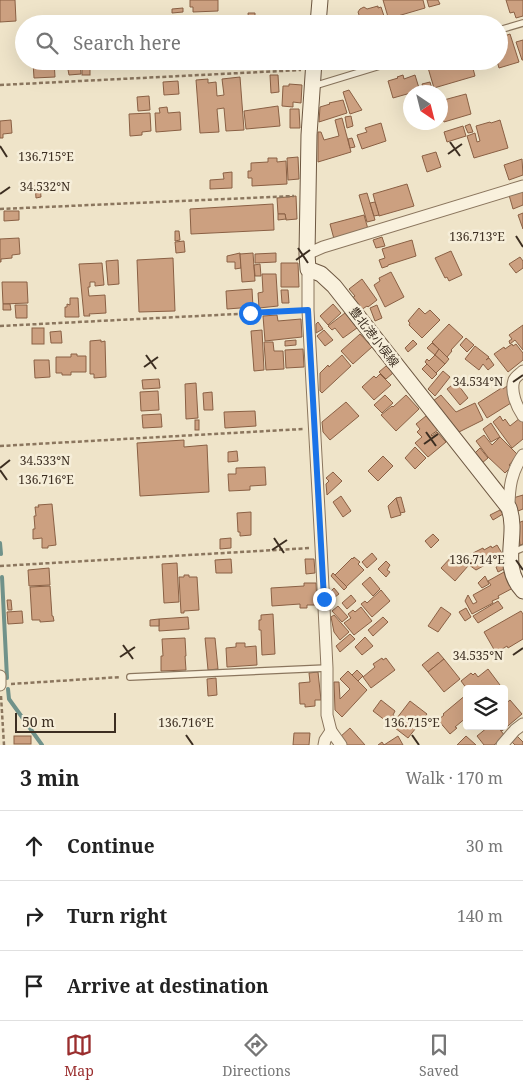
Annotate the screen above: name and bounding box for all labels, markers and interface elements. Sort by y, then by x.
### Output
search box [15,15,508,70]
icon: search [33,29,61,57]
text: Search here [73,30,181,56]
north arrow [403,85,448,130]
text: 136.715°E [18,148,74,165]
text: 34.532°N [20,178,70,195]
text: 136.713°E [449,228,505,245]
route start [239,302,262,325]
street label: 豊北港小俣線 [346,303,403,370]
text: 34.534°N [453,373,503,390]
text: 34.533°N [20,452,70,469]
text: 136.716°E [18,471,74,488]
text: 136.714°E [449,551,505,568]
route end [313,588,336,611]
text: 34.535°N [453,647,503,664]
map controls [463,685,508,730]
button: layers [463,685,508,730]
scale bar [15,710,116,733]
text: 50 m [22,712,55,731]
text: 136.716°E [158,714,214,731]
text: 136.715°E [384,714,440,731]
text: 3 min [20,764,79,792]
text: Walk · 170 m [406,767,503,789]
icon: ahead [20,832,48,860]
text: Continue [67,833,155,859]
text: 30 m [466,835,503,857]
icon: right [20,902,48,930]
text: Turn right [67,903,167,929]
text: 140 m [457,905,503,927]
icon: arrive [20,972,48,1000]
text: Arrive at destination [67,973,269,999]
tab: Map [64,1031,94,1080]
tab: Directions [222,1031,291,1080]
tab: Saved [419,1031,459,1080]

